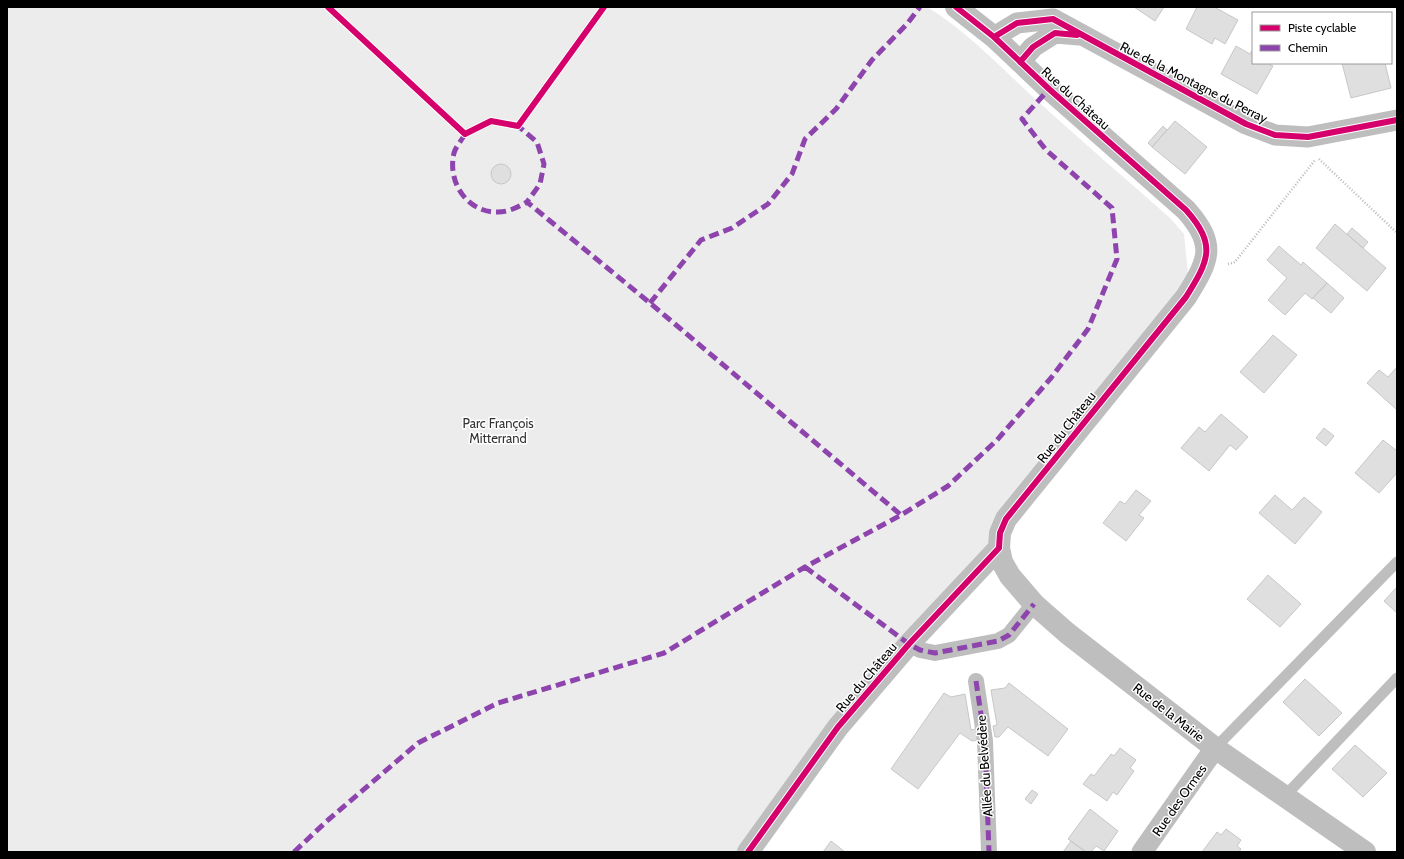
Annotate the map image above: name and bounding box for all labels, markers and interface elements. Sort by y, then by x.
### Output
legend [1252,12,1392,64]
text: Piste cyclable [1288,20,1356,35]
street label: Rue de la Montagne du Perray [1118,38,1271,126]
text: Chemin [1288,40,1328,55]
street label: Rue du Château [1039,63,1114,133]
street label: Rue du Château [1033,388,1099,466]
park label: Parc François Mitterrand [462,415,534,446]
street label: Rue du Château [832,639,900,715]
street label: Rue de la Mairie [1130,679,1208,745]
street label: Allée du Belvédère [972,714,996,817]
street label: Rue des Ormes [1148,761,1210,839]

